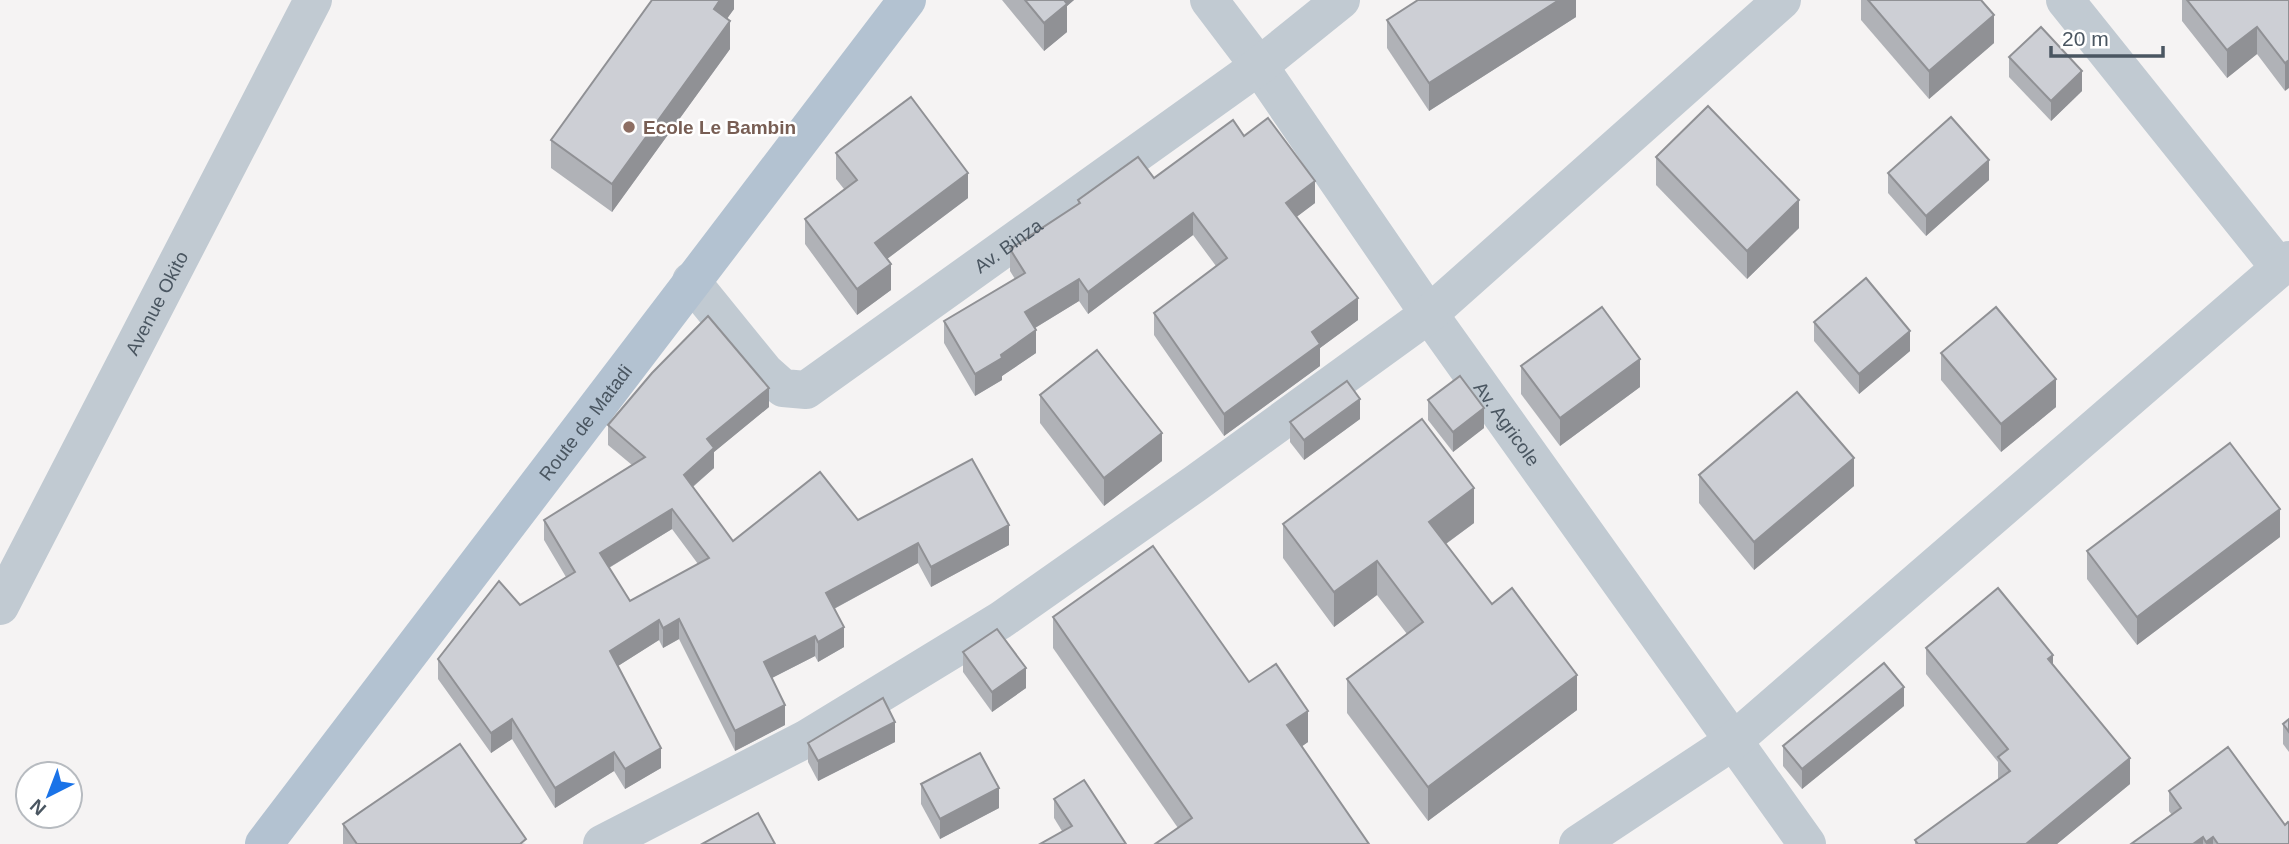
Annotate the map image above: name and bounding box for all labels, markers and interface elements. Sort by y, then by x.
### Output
scale bar [2051,14,2163,58]
text: 20 m [2062,27,2109,50]
place label: Ecole Le Bambin [643,117,796,138]
marker: Ecole Le Bambin [621,119,637,135]
street label: Av. Binza [970,214,1047,277]
street label: Avenue Okito [121,248,192,358]
street label: Route de Matadi [535,361,636,484]
street label: Av. Agricole [1470,377,1544,470]
north arrow [14,760,84,830]
text: N [26,795,50,820]

